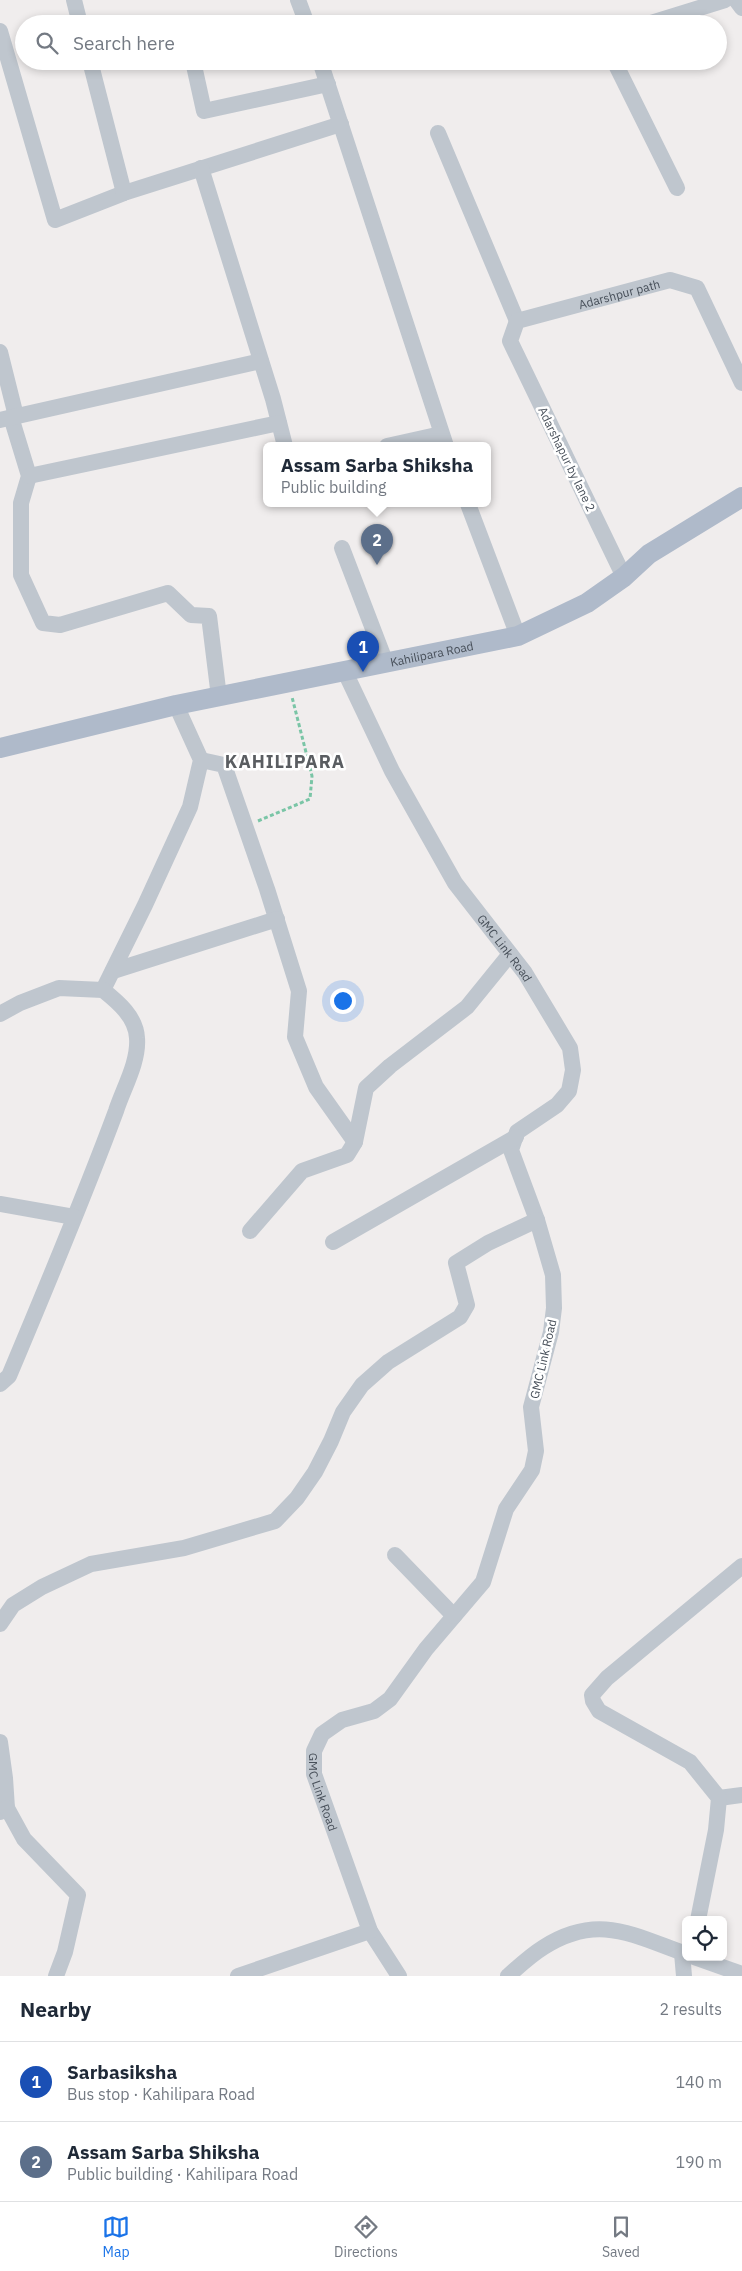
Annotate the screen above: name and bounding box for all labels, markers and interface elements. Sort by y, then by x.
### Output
search box [15,15,727,70]
icon: search [33,29,61,57]
text: Search here [73,31,175,55]
street label: Adarshpur path [577,276,661,312]
street label: Adarshapur by lane 2 [535,404,599,514]
popup [263,442,491,507]
text: Assam Sarba Shiksha [281,453,473,477]
text: Public building [281,477,386,497]
pin: 2 [361,524,393,565]
pin: 1 [347,631,379,672]
street label: Kahilipara Road [389,638,475,669]
district label: KAHILIPARA [225,750,345,773]
street label: GMC Link Road [474,911,536,984]
your location [330,988,356,1014]
street label: GMC Link Road [527,1318,559,1400]
street label: GMC Link Road [306,1753,341,1833]
map controls [682,1916,727,1961]
button: locate [682,1916,727,1961]
text: Nearby [20,1995,91,2023]
text: 2 results [659,1999,722,2019]
text: Sarbasiksha [67,2060,177,2084]
text: 1 [31,2072,41,2092]
text: 140 m [675,2072,722,2092]
text: Bus stop · Kahilipara Road [67,2084,255,2104]
text: Assam Sarba Shiksha [67,2140,260,2164]
text: 2 [31,2152,41,2172]
text: 190 m [675,2152,722,2172]
text: Public building · Kahilipara Road [67,2164,298,2184]
tab: Map [102,2213,130,2261]
tab: Directions [334,2213,398,2261]
tab: Saved [602,2213,640,2261]

